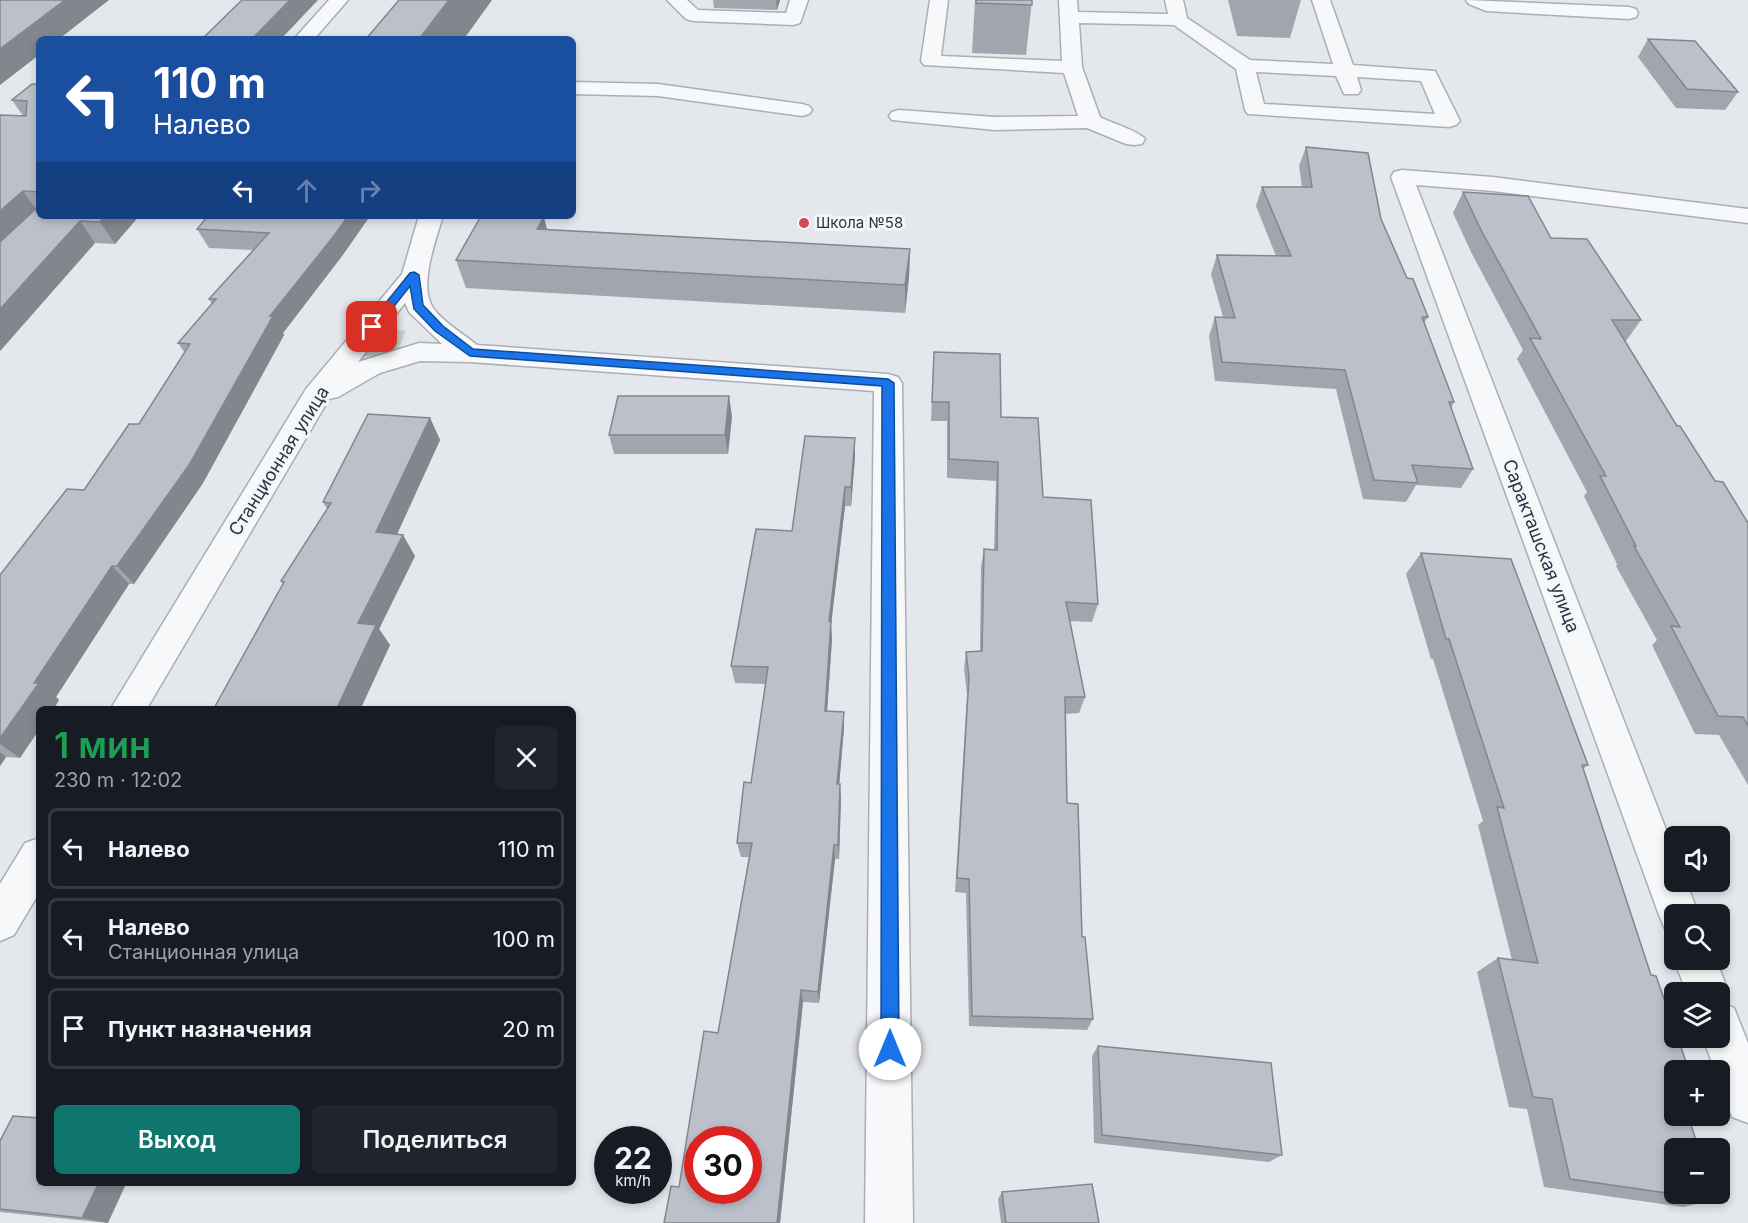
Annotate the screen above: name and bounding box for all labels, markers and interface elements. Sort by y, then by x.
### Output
text: 110 m [153,57,266,108]
icon: left [54,60,132,138]
text: Налево [153,108,251,141]
icon: left [227,174,260,207]
icon: ahead [290,174,323,207]
icon: right [353,174,386,207]
place label: Школа №58 [816,213,903,232]
marker: Школа №58 [797,216,811,230]
pin [346,301,397,352]
icon: arrive [355,310,388,343]
street label: Станционная улица [224,382,333,539]
street label: Саракташская улица [1499,456,1584,635]
text: 1 мин [54,723,151,767]
button: close [495,726,558,789]
text: 230 m · 12:02 [54,768,182,792]
map controls [1664,826,1730,1204]
button: sound [1664,826,1730,892]
icon: left [57,832,90,865]
text: Налево [108,836,190,862]
text: 110 m [498,836,555,862]
button: search [1664,904,1730,970]
text: Налево [108,914,190,940]
icon: left [57,922,90,955]
text: 100 m [493,926,555,952]
text: Станционная улица [108,940,299,964]
button: layers [1664,982,1730,1048]
icon: arrive [57,1012,90,1045]
text: Пункт назначения [108,1016,312,1042]
text: 20 m [502,1016,555,1042]
position arrow [858,1017,922,1081]
button: + [1664,1060,1730,1126]
button: Выход [54,1105,300,1174]
button: Поделиться [312,1105,558,1174]
speed limit sign: 30 [684,1126,762,1204]
button: − [1664,1138,1730,1204]
text: 22 [614,1140,652,1176]
text: km/h [615,1171,651,1190]

